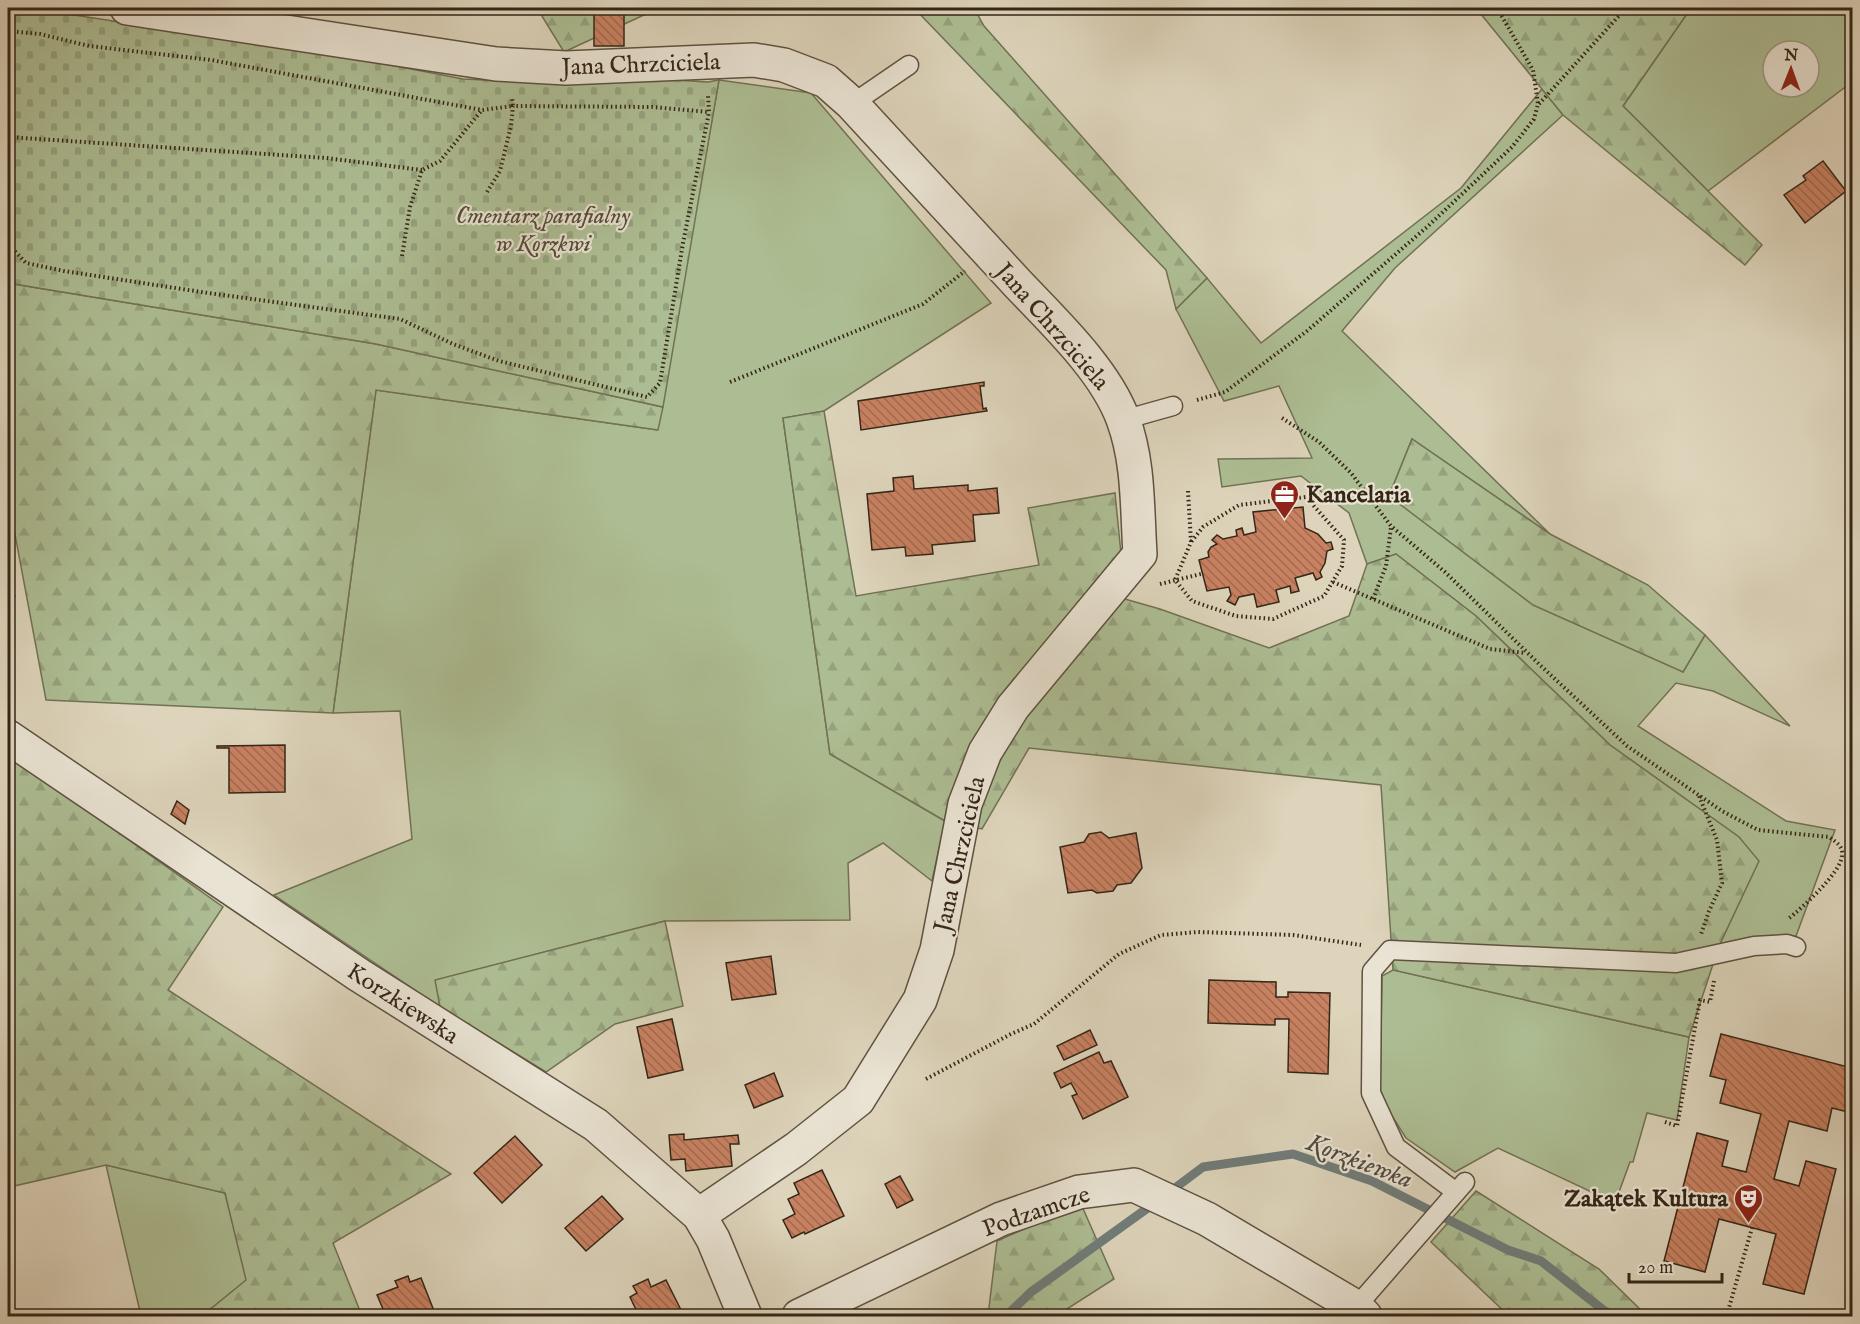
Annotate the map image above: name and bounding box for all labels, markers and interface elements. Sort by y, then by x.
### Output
north arrow [1761,39,1821,99]
text: N [1783,46,1798,66]
street label: Jana Chrzciciela [558,47,722,84]
park label: Cmentarz parafialny w Korzkwi [456,201,631,260]
street label: Jana Chrzciciela [986,255,1116,398]
office icon: Kancelaria [1269,478,1301,520]
place label: Kancelaria [1306,480,1411,511]
street label: Jana Chrzciciela [927,773,994,938]
street label: Korzkiewska [340,956,465,1052]
water label: Korzkiewka [1301,1126,1417,1197]
street label: Podzamcze [979,1180,1094,1245]
theatre icon: Zakątek Kultura [1733,1182,1765,1224]
place label: Zakątek Kultura [1564,1184,1729,1215]
scale bar [1629,1246,1722,1284]
text: 20 m [1638,1257,1673,1280]

